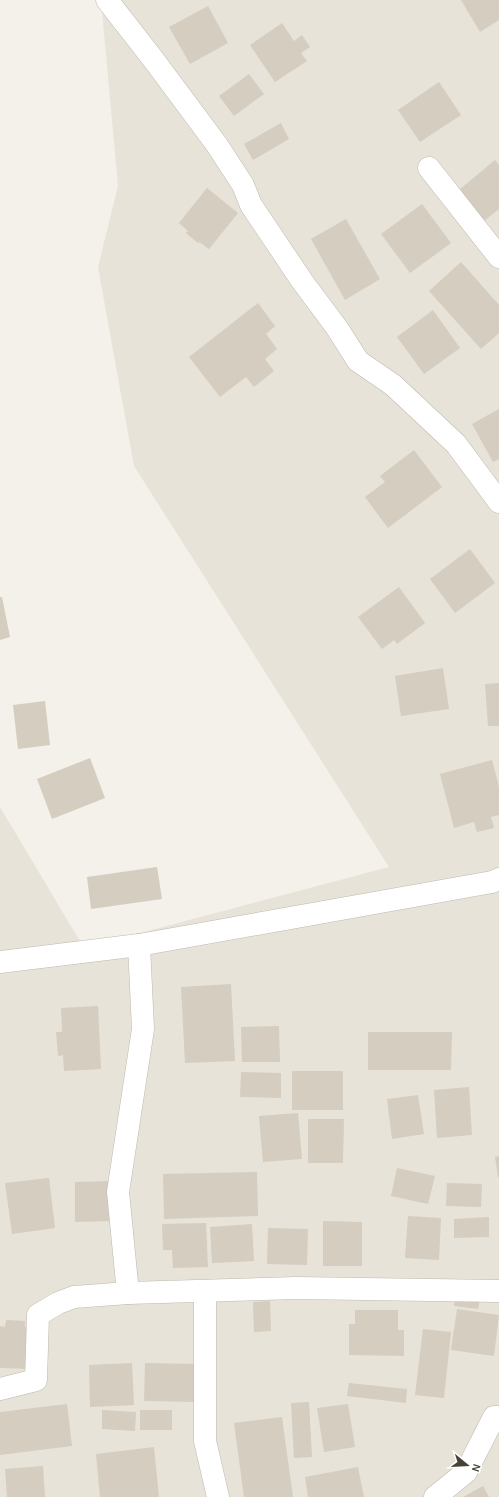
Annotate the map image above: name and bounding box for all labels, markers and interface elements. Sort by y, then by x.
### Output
north arrow [447,1445,487,1485]
text: N [469,1462,483,1474]

